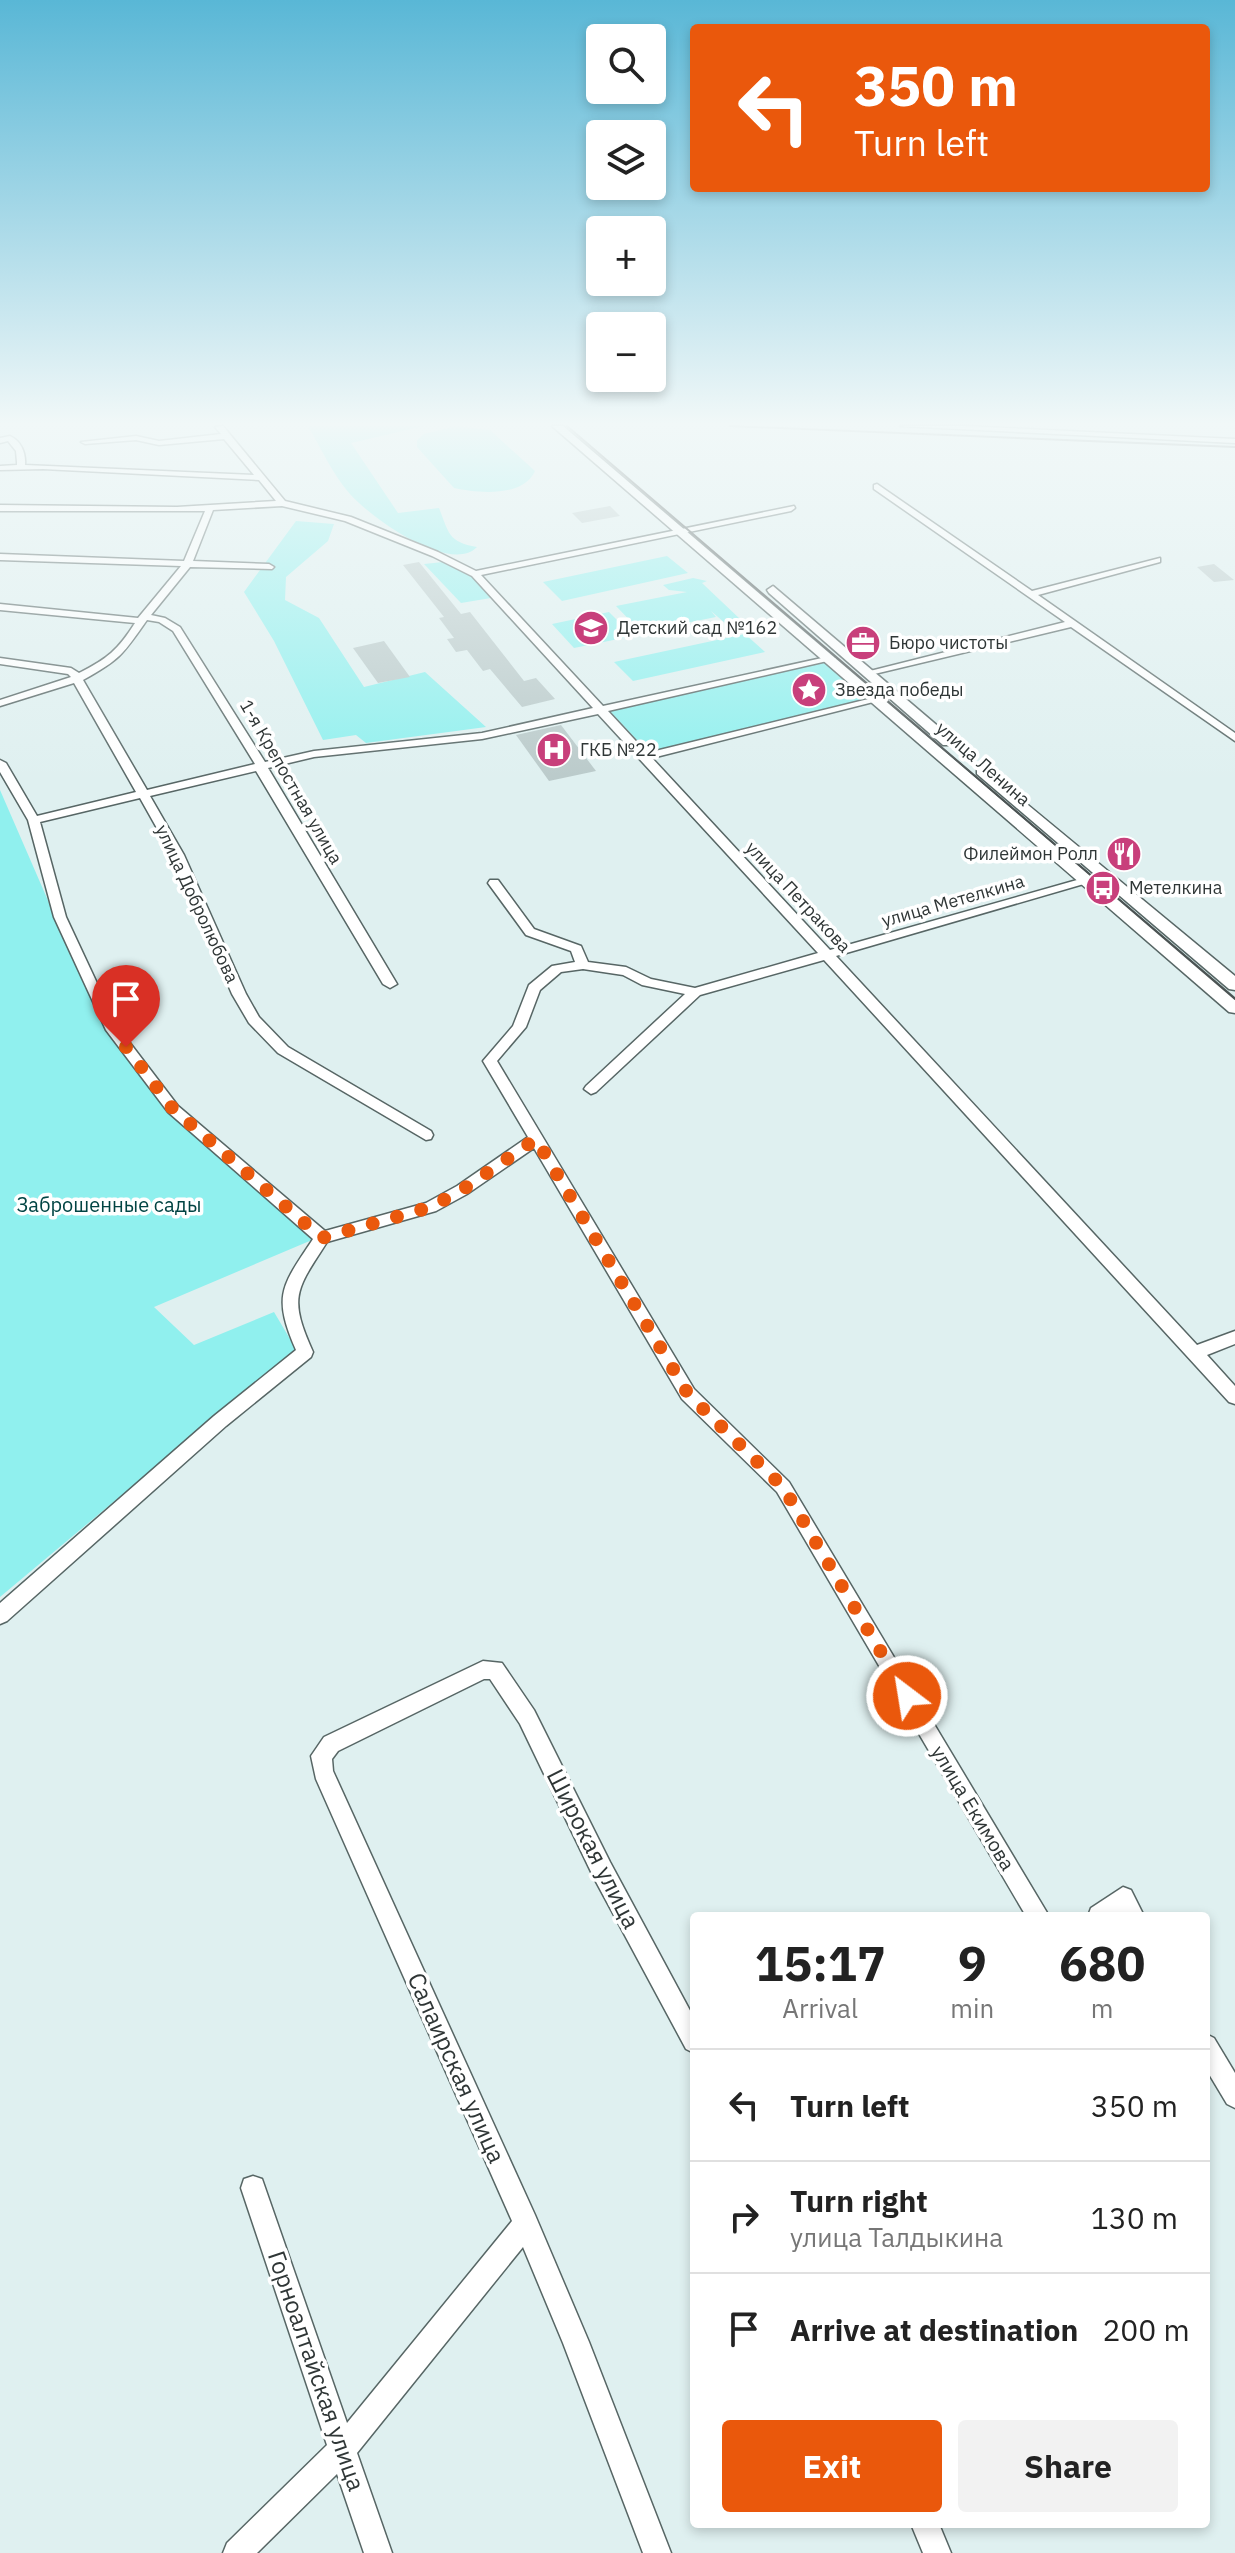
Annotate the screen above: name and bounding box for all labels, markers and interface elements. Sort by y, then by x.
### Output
map controls [586,24,666,392]
button: search [586,24,666,104]
text: 350 m [854,49,1018,121]
icon: left [722,56,826,160]
text: Turn left [854,119,989,166]
button: layers [586,120,666,200]
button: + [586,216,666,296]
button: − [586,312,666,392]
school or university icon: Детский сад №162 [572,609,610,647]
place label: Детский сад №162 [617,616,777,639]
office icon: Бюро чистоты [844,624,882,662]
place label: Бюро чистоты [889,631,1008,654]
place icon: Звезда победы [790,671,828,709]
place label: Звезда победы [835,678,964,701]
street label: 1-я Крепостная улица [235,695,348,868]
street label: улица Ленина [931,716,1036,811]
hospital icon: ГКБ №22 [535,731,573,769]
place label: ГКБ №22 [580,738,657,761]
street label: улица Добролюбова [151,821,244,987]
restaurant icon: Филеймон Ролл [1105,835,1143,873]
street label: улица Петракова [741,836,856,957]
place label: Филеймон Ролл [963,842,1098,865]
street label: улица Метелкина [879,869,1027,932]
bus stop icon: Метелкина [1084,869,1122,907]
place label: Метелкина [1129,876,1223,899]
pin [92,965,160,1047]
icon: arrive [104,977,148,1021]
park label: Заброшенные сады [17,1191,201,1218]
position arrow [865,1654,949,1738]
street label: улица Екимова [925,1740,1022,1876]
street label: Широкая улица [540,1763,648,1934]
text: 15:17 [755,1932,886,1994]
text: 9 [958,1932,987,1994]
text: 680 [1059,1932,1145,1994]
street label: Салаирская улица [401,1967,513,2168]
text: Arrival [782,1991,858,2025]
text: min [950,1991,994,2025]
text: m [1091,1991,1113,2025]
icon: left [722,2083,766,2127]
text: Turn left [790,2086,909,2125]
text: 350 m [1091,2086,1178,2125]
text: Turn right [790,2181,928,2220]
icon: right [722,2195,766,2239]
text: 130 m [1091,2198,1178,2237]
text: улица Талдыкина [790,2220,1003,2254]
street label: Горноалтайская улица [261,2246,373,2495]
icon: arrive [722,2307,766,2351]
text: Arrive at destination [790,2310,1078,2349]
text: 200 m [1102,2310,1190,2349]
button: Exit [722,2420,942,2512]
button: Share [958,2420,1178,2512]

